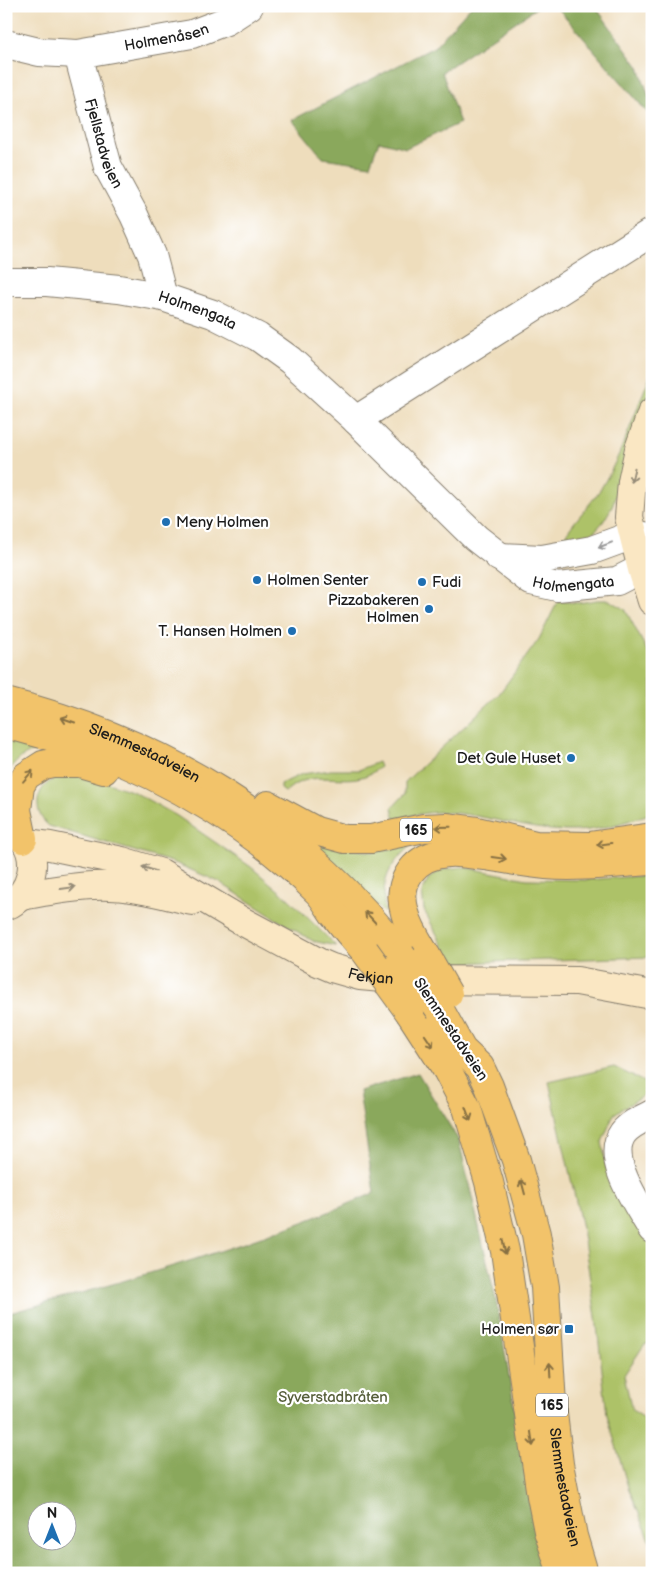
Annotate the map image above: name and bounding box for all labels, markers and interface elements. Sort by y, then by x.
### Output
street label: Holmenåsen [123,19,212,56]
street label: Fjellstadveien [80,96,127,192]
street label: Holmengata [156,287,240,334]
one-way arrow [628,467,638,483]
place label: Meny Holmen [176,513,269,532]
marker: Meny Holmen [160,516,172,528]
one-way arrow [598,541,613,550]
place label: Holmen Senter [267,571,369,590]
street label: Holmengata [530,572,615,597]
place label: Fudi [432,573,461,592]
marker: Holmen Senter [251,574,263,586]
marker: Fudi [416,576,428,588]
place label: Pizzabakeren Holmen [328,591,419,627]
marker: Pizzabakeren Holmen [423,603,435,615]
place label: T. Hansen Holmen [158,622,282,641]
marker: T. Hansen Holmen [286,625,298,637]
one-way arrow [61,715,77,724]
street label: Slemmestadveien [86,719,203,787]
place label: Det Gule Huset [457,749,561,768]
marker: Det Gule Huset [565,752,577,764]
one-way arrow [22,770,33,783]
road number: 165 [400,818,432,842]
one-way arrow [436,822,452,832]
one-way arrow [596,839,612,849]
one-way arrow [491,854,507,864]
one-way arrow [141,864,157,874]
one-way arrow [60,883,76,893]
one-way arrow [364,911,376,924]
street label: Fekjan [346,964,394,989]
street label: Slemmestadveien [409,974,492,1084]
one-way arrow [424,1034,434,1048]
one-way arrow [464,1105,473,1121]
one-way arrow [518,1180,527,1196]
one-way arrow [499,1238,509,1254]
place label: Holmen sør [481,1320,560,1339]
marker: Holmen sør [563,1323,575,1335]
one-way arrow [546,1362,555,1378]
park label: Syverstadbråten [278,1388,388,1407]
road number: 165 [536,1394,568,1416]
street label: Slemmestadveien [545,1427,585,1549]
one-way arrow [527,1431,537,1447]
north arrow [28,1502,78,1552]
text: N [47,1505,57,1522]

